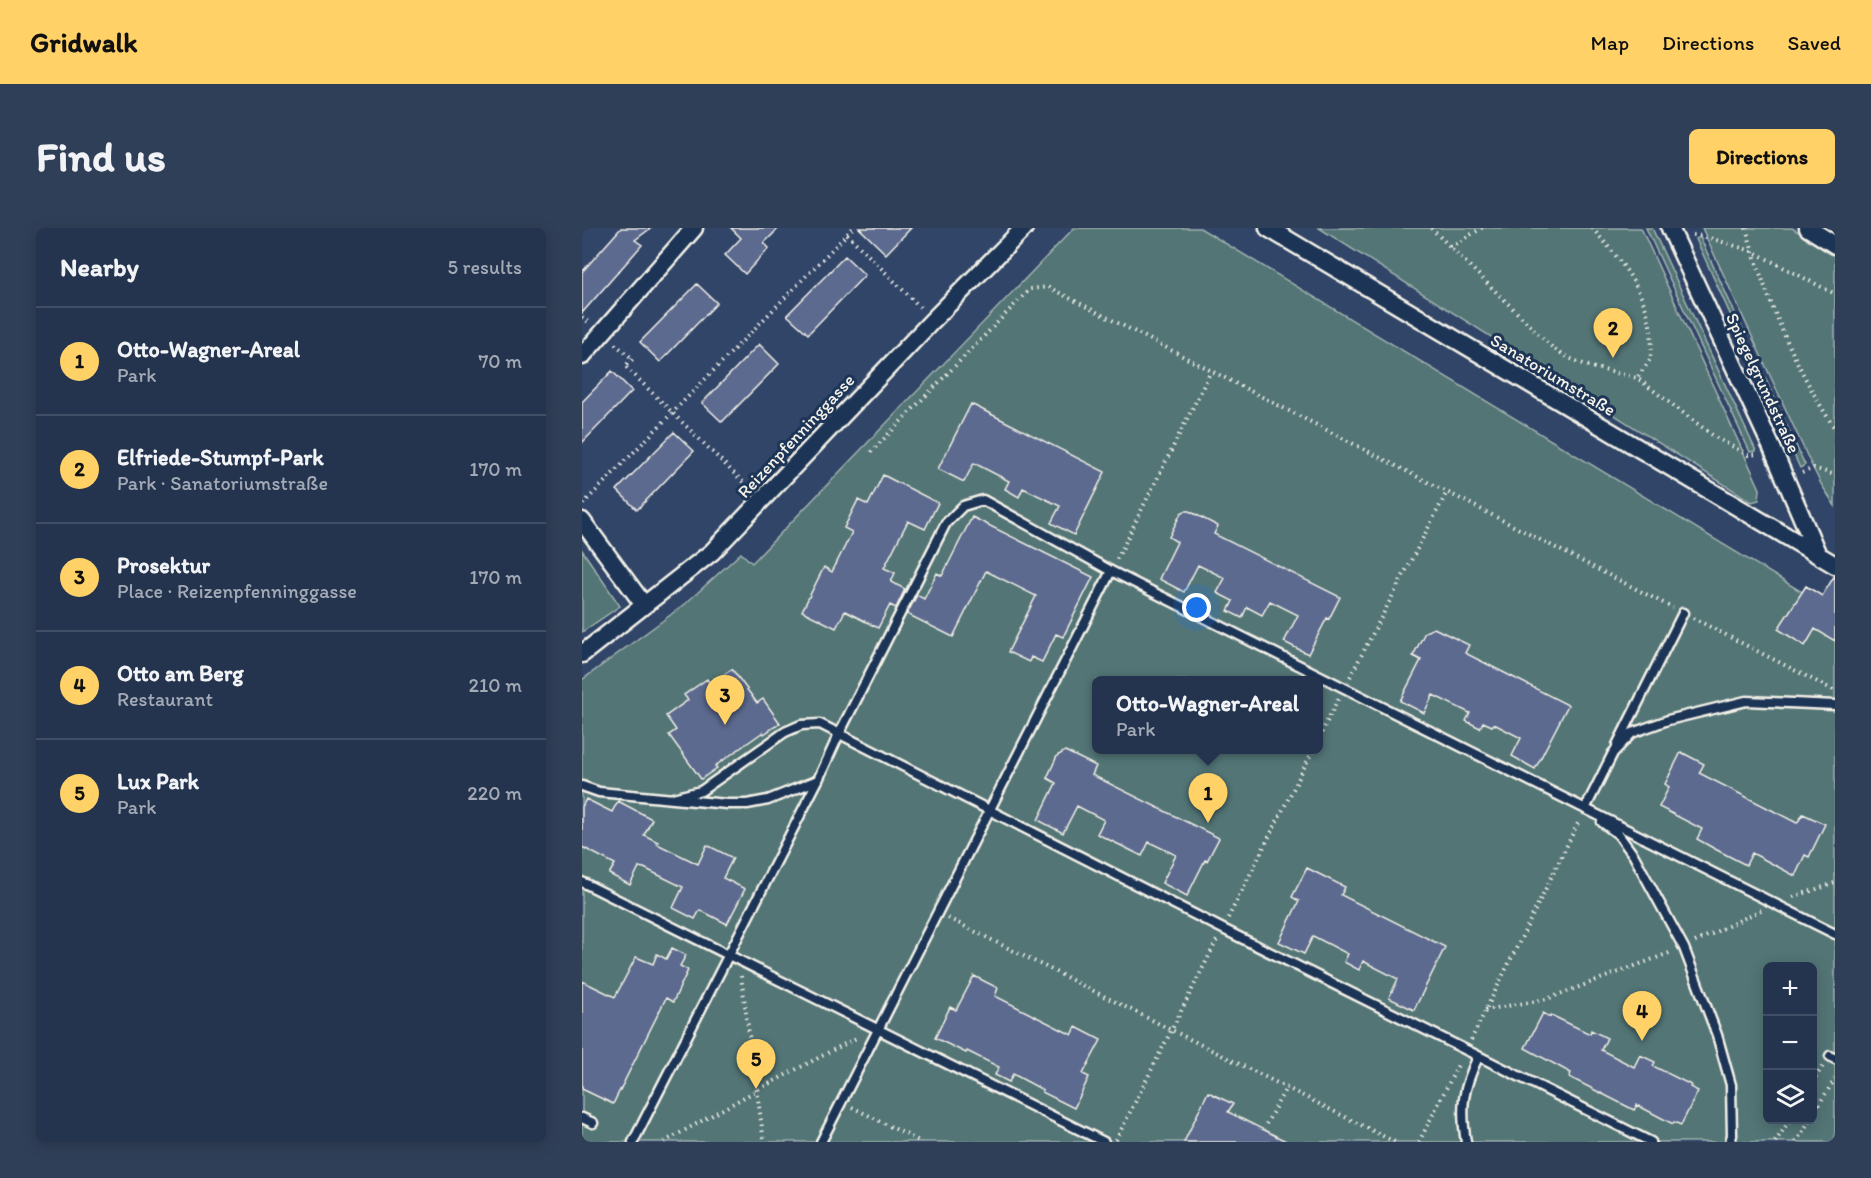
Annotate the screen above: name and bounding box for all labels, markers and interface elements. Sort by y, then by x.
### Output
text: Gridwalk [30,25,138,59]
text: Map [1591,30,1629,55]
text: Directions [1662,30,1754,55]
text: Saved [1787,30,1841,55]
button: Directions [1689,129,1835,184]
text: Find us [36,131,166,182]
text: Nearby [60,251,139,283]
text: 5 results [448,255,522,279]
pin: 2 [1594,308,1632,358]
street label: Spiegelgrundstraße [1721,309,1805,457]
street label: Sanatoriumstraße [1486,329,1620,421]
text: Otto-Wagner-Areal [117,336,300,363]
text: 1 [75,349,84,373]
text: 70 m [478,349,522,373]
text: Park [117,363,156,387]
street label: Reizenpfenninggasse [733,369,859,503]
text: Elfriede-Stumpf-Park [117,444,324,471]
text: 2 [74,457,85,481]
text: 170 m [469,457,522,481]
text: Park · Sanatoriumstraße [117,471,328,495]
text: Prosektur [117,552,210,579]
text: 3 [74,565,85,589]
text: 170 m [469,565,522,589]
text: Place · Reizenpfenninggasse [117,579,357,603]
your location [1182,593,1211,622]
text: Otto am Berg [117,660,244,687]
text: 4 [73,673,86,697]
text: 210 m [469,673,522,697]
pin: 3 [706,676,744,725]
popup [1092,676,1323,754]
text: Restaurant [117,687,213,711]
text: Otto-Wagner-Areal [1116,690,1299,717]
text: Park [1116,717,1155,741]
text: Lux Park [117,768,199,795]
pin: 1 [1188,774,1228,823]
text: 5 [74,781,85,805]
text: 220 m [467,781,522,805]
text: Park [117,795,156,819]
map controls [1763,962,1817,1124]
button: + [1763,962,1817,1016]
pin: 4 [1622,992,1662,1041]
button: − [1763,1016,1817,1070]
pin: 5 [736,1040,776,1089]
button: layers [1763,1070,1817,1124]

